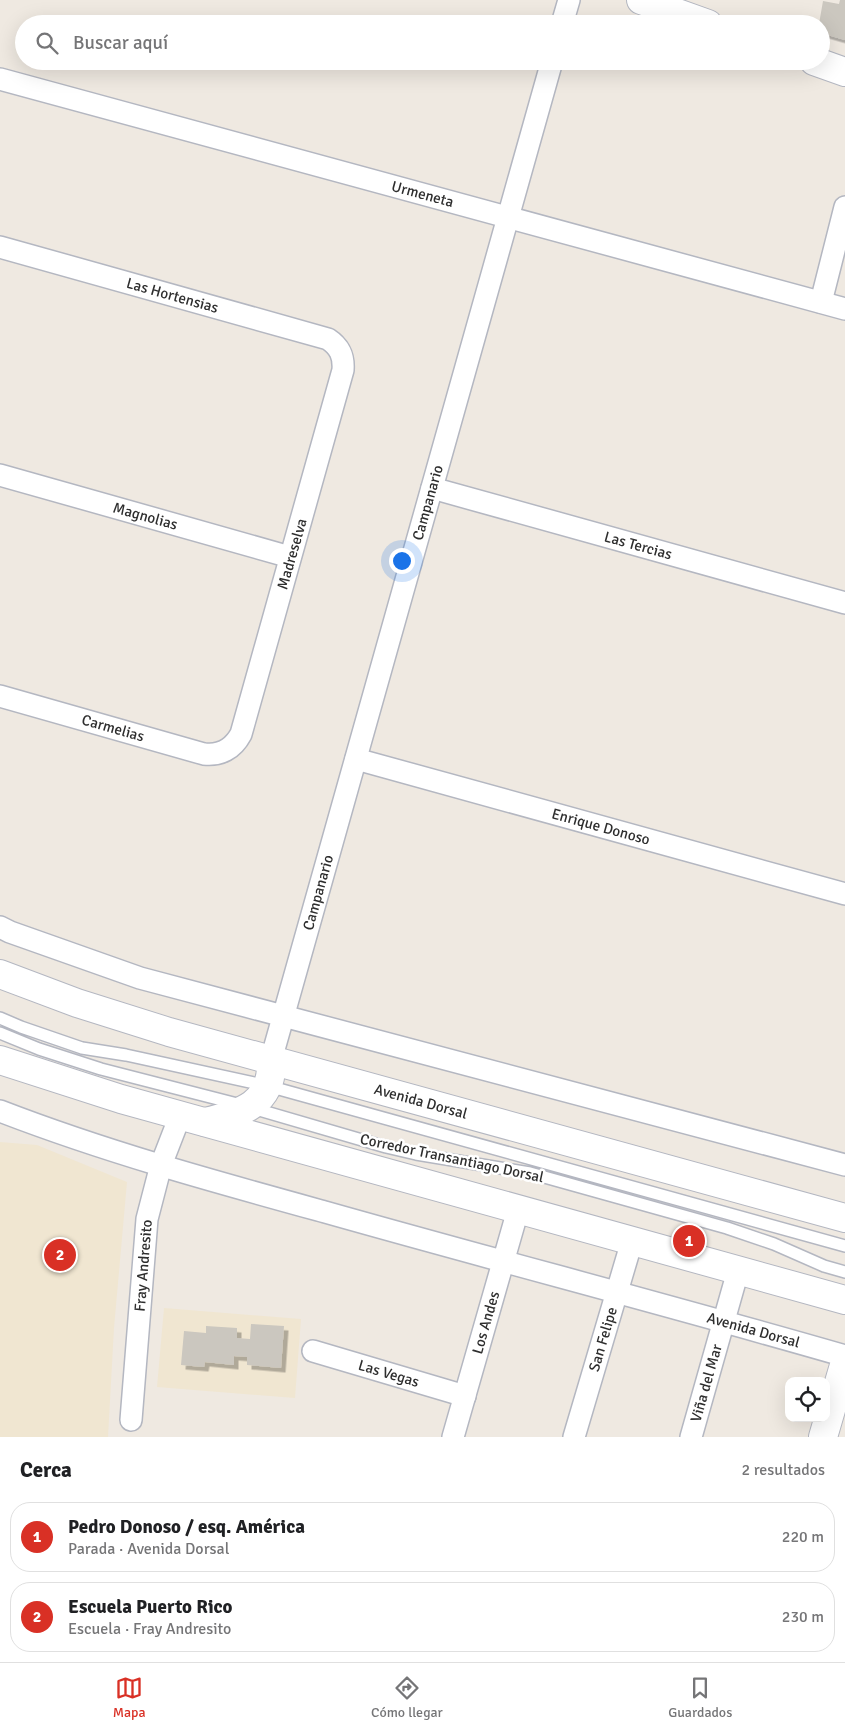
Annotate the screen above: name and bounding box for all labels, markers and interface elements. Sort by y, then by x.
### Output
search box [15,15,830,70]
icon: search [33,29,61,57]
text: Buscar aquí [73,31,168,55]
street label: Urmeneta [390,177,456,211]
street label: Las Hortensias [124,274,221,317]
street label: Campanario [409,463,447,542]
street label: Magnolias [111,498,180,534]
street label: Madreselva [273,516,311,592]
street label: Las Tercias [602,527,674,564]
your location [389,548,415,574]
street label: Carmelias [80,711,147,746]
street label: Enrique Donoso [550,804,652,849]
street label: Campanario [299,853,337,932]
street label: Avenida Dorsal [372,1080,470,1123]
street label: Corredor Transantiago Dorsal [358,1130,546,1186]
street label: Fray Andresito [131,1219,156,1312]
pin: 1 [673,1222,705,1260]
pin: 2 [44,1236,76,1274]
street label: Los Andes [468,1289,503,1356]
street label: San Felipe [585,1305,621,1374]
street label: Avenida Dorsal [705,1308,802,1352]
street label: Viña del Mar [687,1342,726,1424]
street label: Las Vegas [356,1356,422,1391]
map controls [785,1377,830,1422]
button: locate [785,1377,830,1422]
text: Cerca [20,1457,72,1483]
text: 2 resultados [742,1460,825,1480]
text: Pedro Donoso / esq. América [68,1515,305,1539]
text: 1 [33,1527,41,1547]
text: 220 m [782,1527,824,1547]
text: Parada · Avenida Dorsal [68,1539,229,1559]
text: Escuela Puerto Rico [68,1595,232,1619]
text: 2 [33,1607,41,1627]
text: 230 m [782,1607,824,1627]
text: Escuela · Fray Andresito [68,1619,231,1639]
tab: Mapa [113,1674,146,1721]
tab: Cómo llegar [371,1674,443,1721]
tab: Guardados [668,1674,732,1721]

